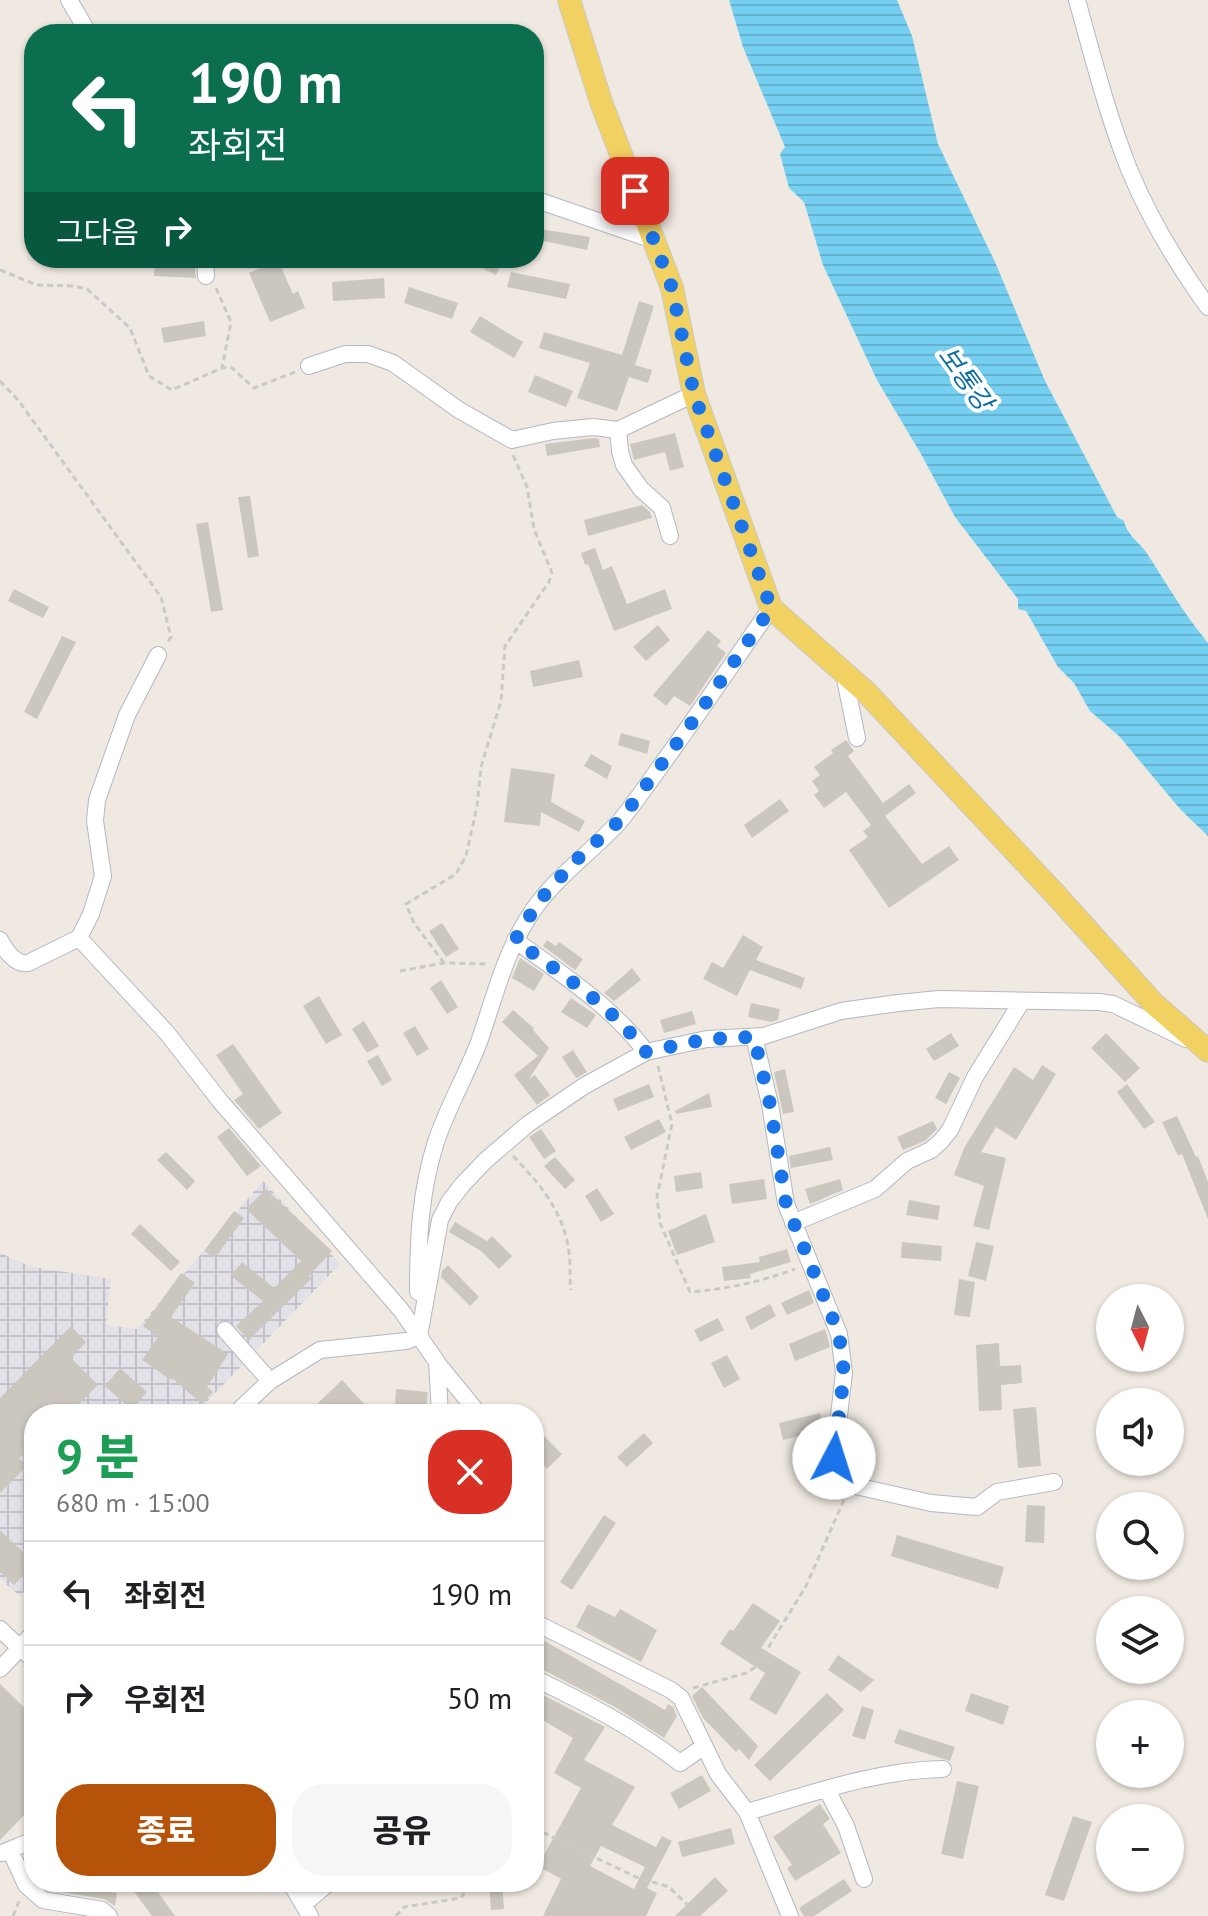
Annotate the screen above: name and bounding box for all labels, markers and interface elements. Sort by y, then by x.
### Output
text: 190 m [188,46,343,118]
icon: left [56,56,160,160]
text: 좌회전 [188,121,287,168]
pin [601,157,669,225]
icon: arrive [613,169,657,213]
icon: right [155,208,199,252]
text: 그다음 [56,212,139,251]
water label: 보통강 [932,339,1002,419]
north arrow [1096,1284,1184,1372]
map controls [1096,1284,1184,1892]
button: sound [1096,1388,1184,1476]
position arrow [792,1416,876,1500]
text: 9 분 [56,1425,140,1487]
button: close [428,1430,512,1514]
text: 680 m · 15:00 [56,1486,210,1519]
button: search [1096,1492,1184,1580]
icon: left [56,1571,100,1615]
text: 190 m [431,1574,512,1613]
text: 좌회전 [124,1575,207,1614]
button: layers [1096,1596,1184,1684]
icon: right [56,1675,100,1719]
text: 50 m [447,1678,512,1717]
text: 우회전 [124,1679,207,1718]
button: + [1096,1700,1184,1788]
button: 종료 [56,1784,276,1876]
button: 공유 [292,1784,512,1876]
button: − [1096,1804,1184,1892]

